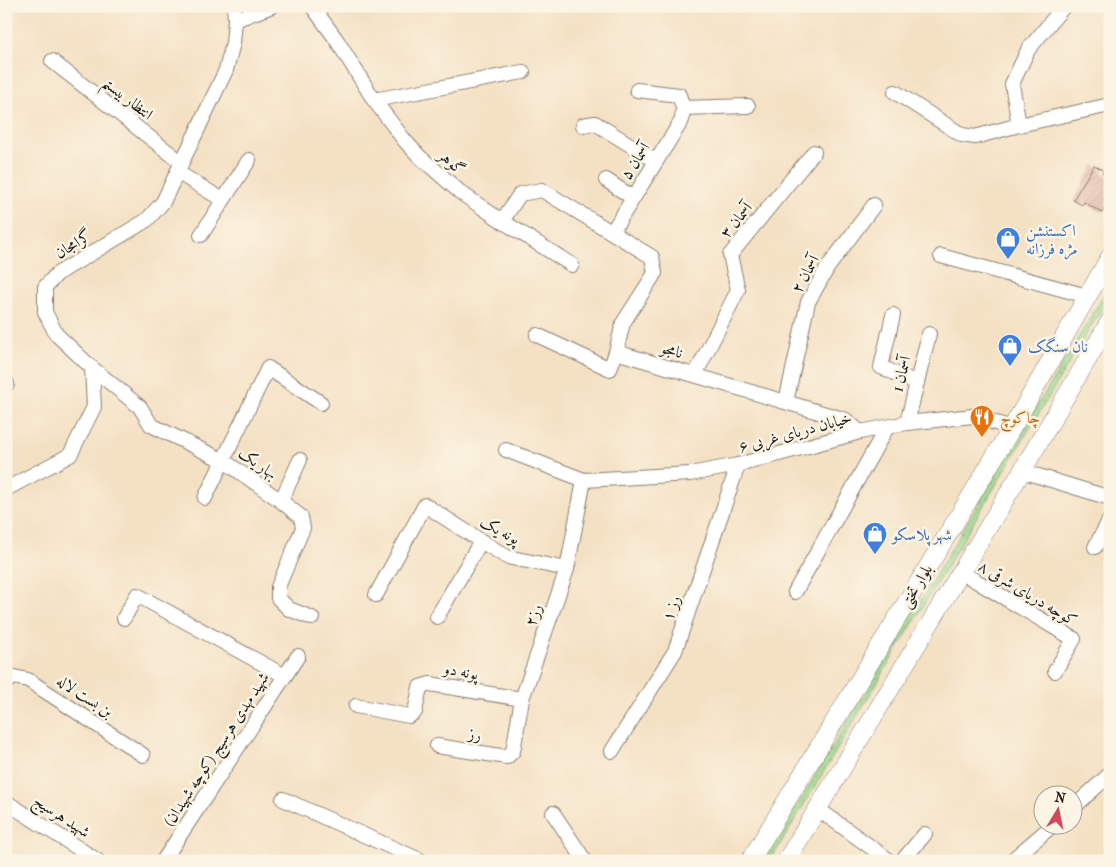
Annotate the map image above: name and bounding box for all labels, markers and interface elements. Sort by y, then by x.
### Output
street label: انتظار بیستم [95,72,157,129]
street label: آسمان ۵ [616,138,655,183]
street label: گوهر [433,144,469,179]
street label: آسمان ۳ [716,197,757,242]
place label: اکستنشن مژه فرزانه [1026,221,1078,260]
street label: گرامجان [51,225,95,263]
shop icon: اکستنشن مژه فرزانه [995,226,1021,260]
street label: آسمان ۲ [787,250,824,296]
shop icon: نان سنگک [997,333,1023,367]
place label: نان سنگک [1028,336,1088,356]
street label: نامجو [657,337,685,363]
street label: آسمان 1 [887,352,915,394]
restaurant icon: چاکوچ [969,404,995,438]
street label: خیابان دریای غربی ۶ [736,408,854,458]
place label: چاکوچ [1000,408,1040,432]
street label: بهار یک [234,443,281,484]
street label: پونه یک [476,512,524,551]
shop icon: شهر پلاسکو [862,521,888,555]
place label: شهر پلاسکو [890,525,952,546]
street label: کوچه دریای شرقی ۸ [974,556,1081,632]
street label: بلوار تختی [896,561,938,612]
street label: رز ۱ [658,593,684,623]
street label: رز۲ [520,601,546,629]
street label: پونه دو [440,658,481,686]
street label: شهید مهدی هرسیج (کوچه شهیدان) [159,668,277,832]
street label: بن بست لاله [53,671,117,722]
street label: رز [465,723,483,744]
north arrow [1034,784,1084,834]
text: N [1053,788,1067,807]
street label: شهید هرسیج [27,791,94,845]

